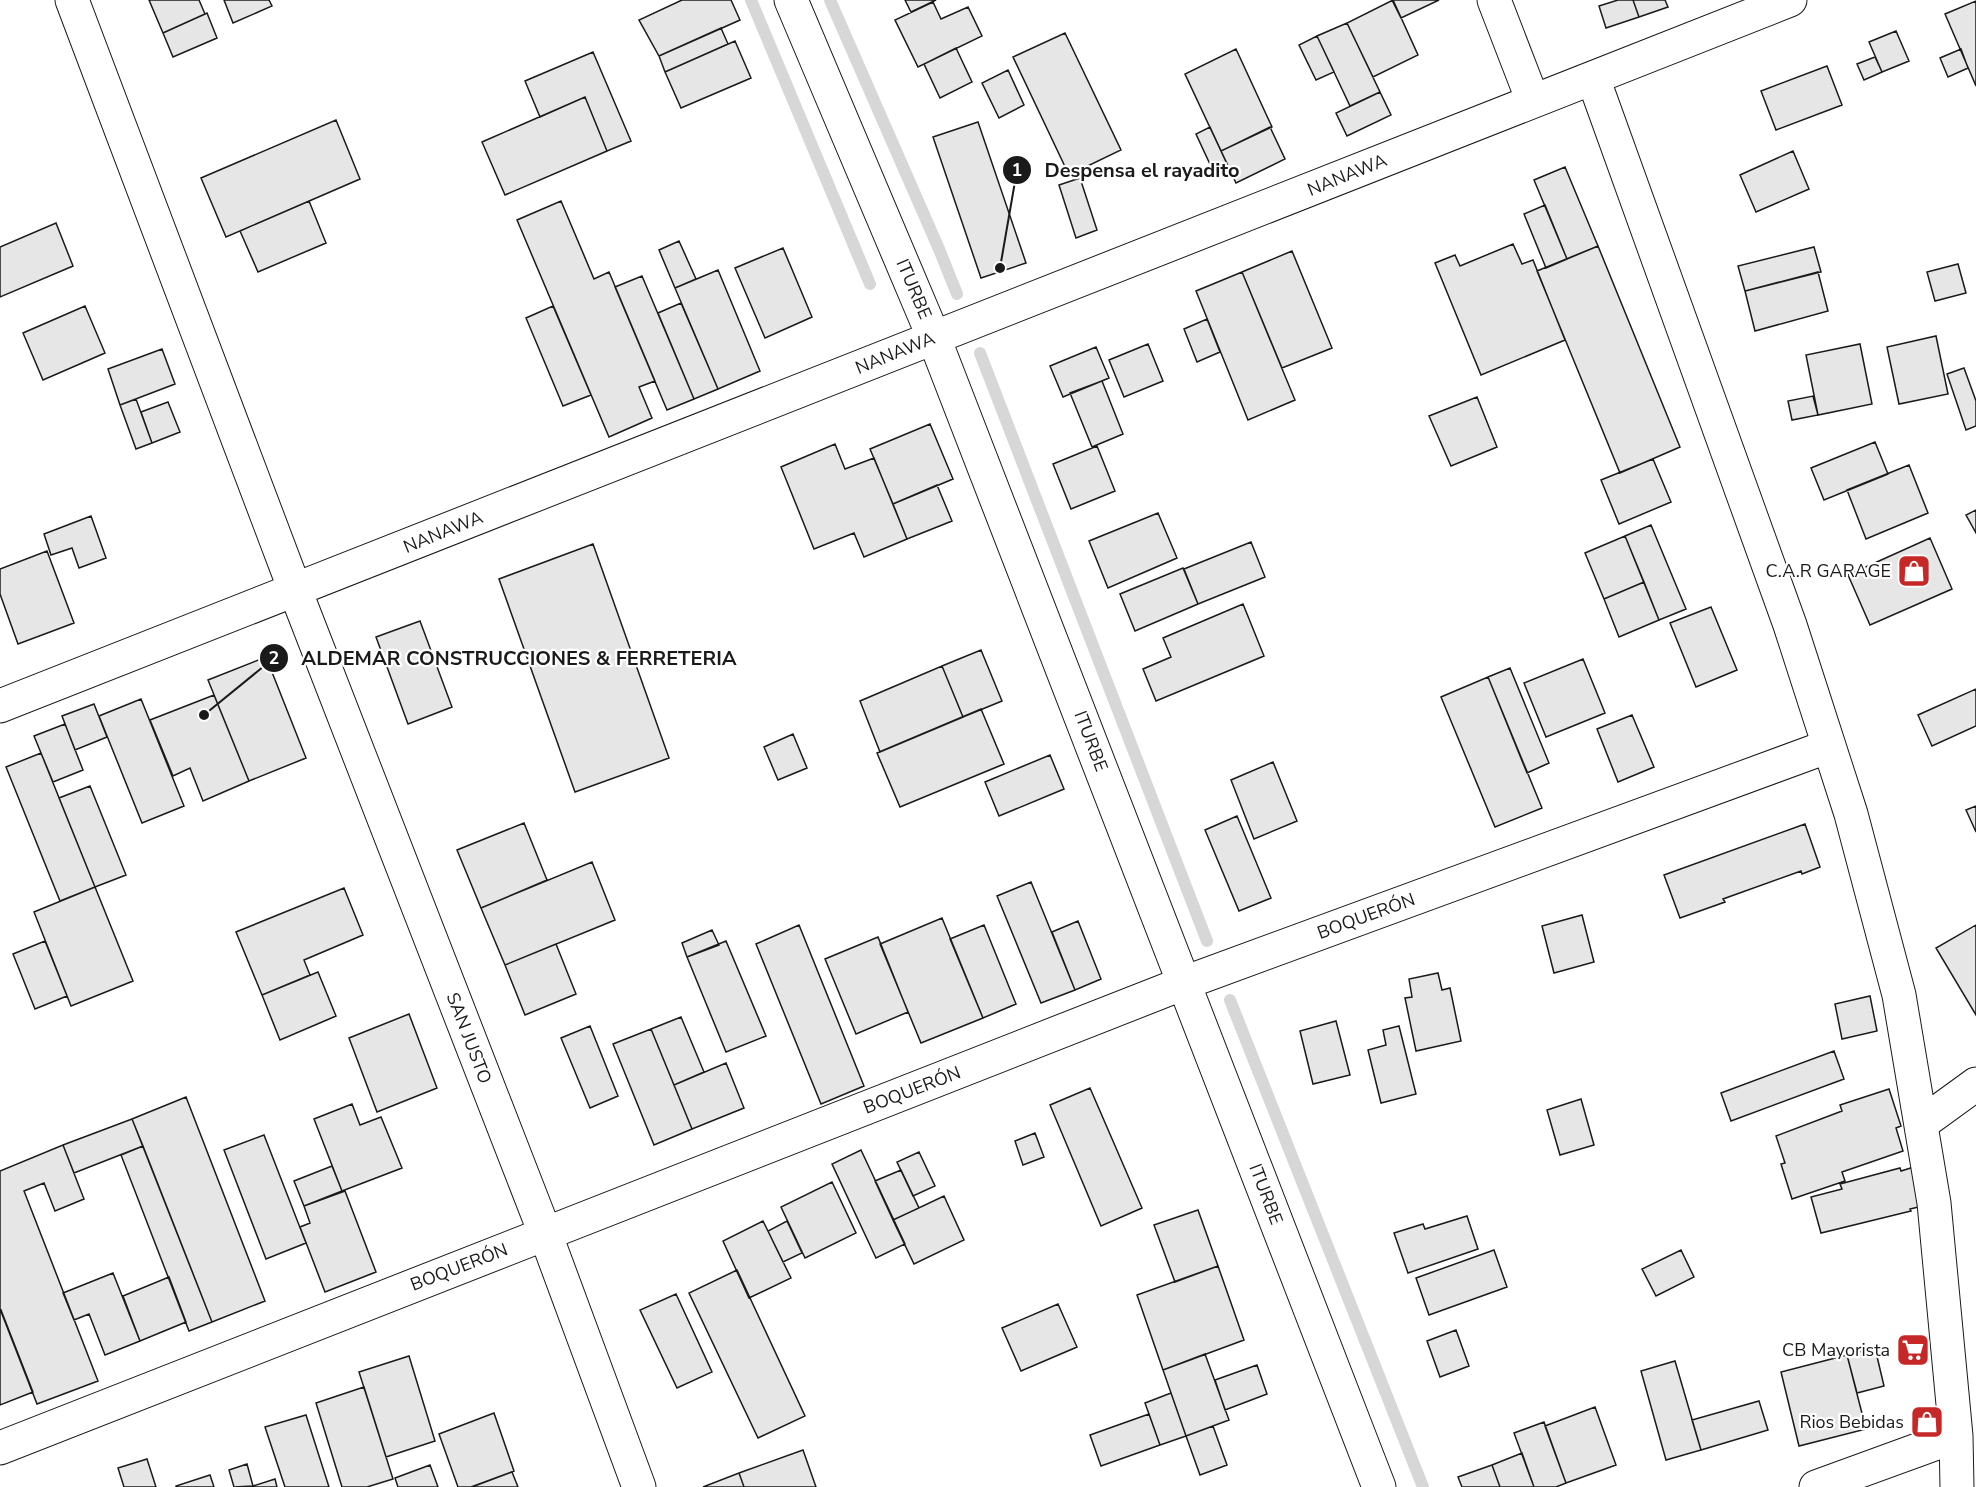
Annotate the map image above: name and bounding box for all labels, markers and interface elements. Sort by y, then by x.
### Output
street label: NANAWA [1304,148,1390,202]
callout: Despensa el rayadito [1002,151,1252,189]
text: Despensa el rayadito [1044,157,1240,184]
text: 1 [1012,158,1022,182]
street label: ITURBE [891,255,937,323]
street label: NANAWA [852,326,938,380]
street label: NANAWA [400,505,486,559]
shop icon: C.A.R GARAGE [1896,553,1932,589]
place label: C.A.R GARAGE [1766,559,1891,583]
callout: ALDEMAR CONSTRUCCIONES & FERRETERIA [259,639,748,677]
text: ALDEMAR CONSTRUCCIONES & FERRETERIA [301,645,737,672]
text: 2 [269,646,279,670]
street label: ITURBE [1068,707,1114,775]
street label: BOQUERÓN [1314,887,1418,945]
street label: SAN JUSTO [441,989,497,1087]
street label: BOQUERÓN [860,1060,964,1120]
street label: ITURBE [1243,1160,1289,1228]
street label: BOQUERÓN [407,1237,511,1297]
supermarket icon: CB Mayorista [1895,1332,1931,1368]
place label: CB Mayorista [1782,1338,1890,1362]
shop icon: Rios Bebidas [1909,1404,1945,1440]
place label: Rios Bebidas [1799,1410,1904,1434]

